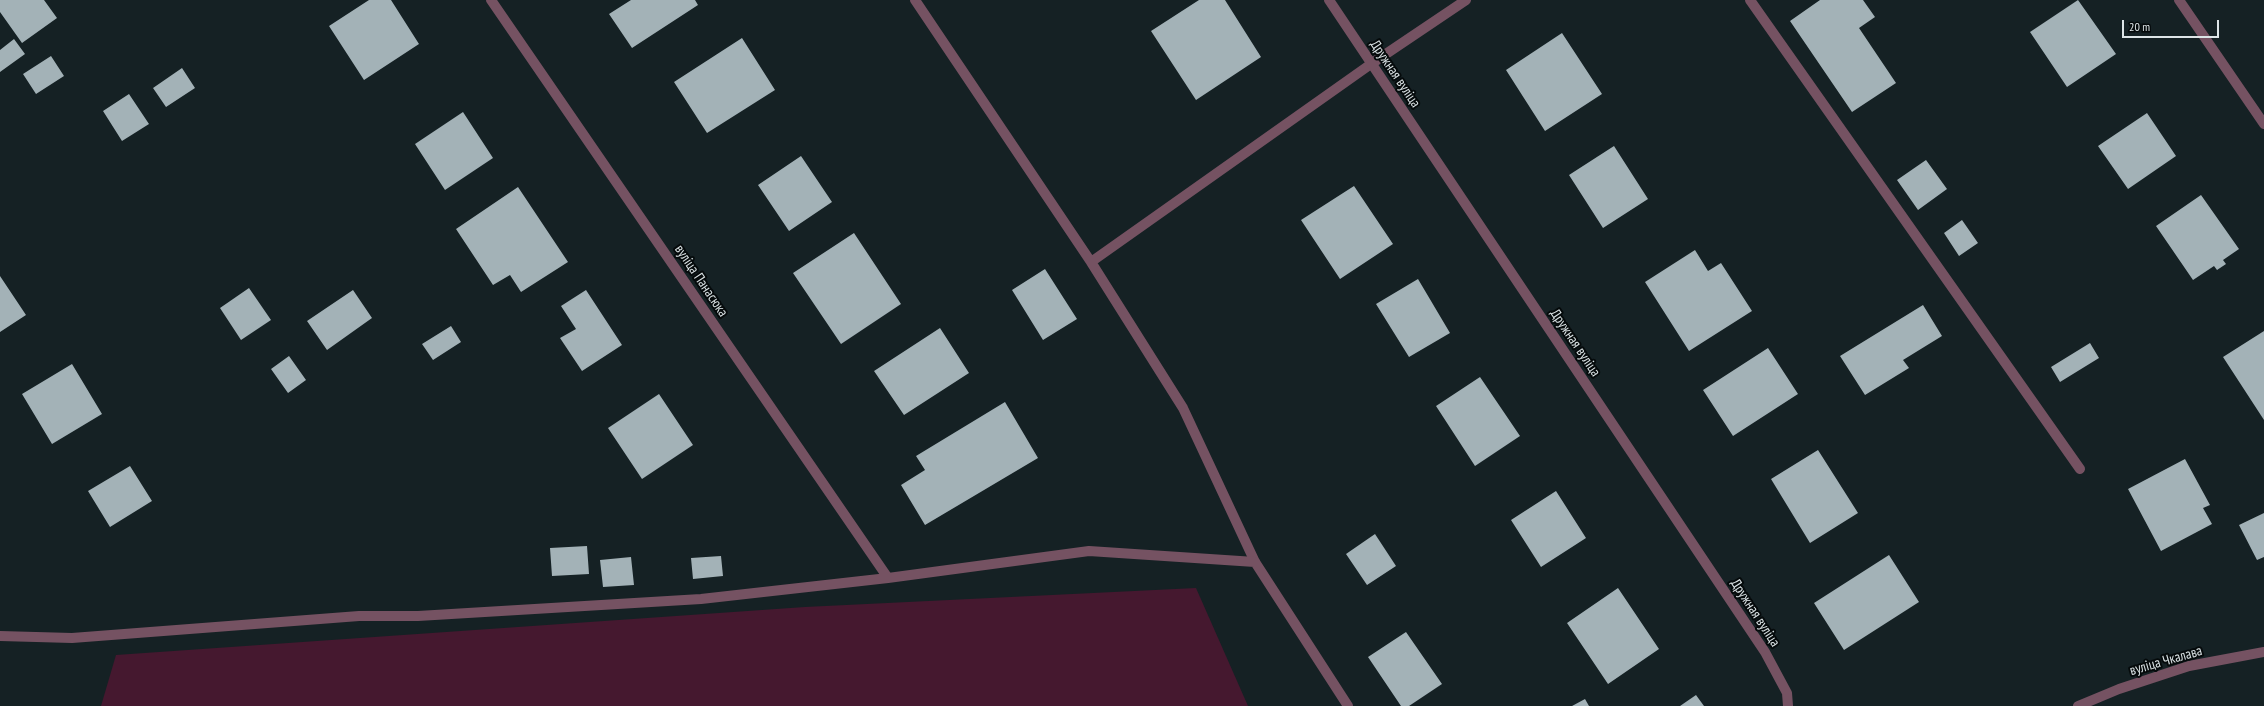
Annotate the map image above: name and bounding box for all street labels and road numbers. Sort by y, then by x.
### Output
street label: Дружная вуліца [1366,37,1424,111]
street label: вуліца Панасюка [671,242,731,320]
street label: Дружная вуліца [1546,306,1604,380]
street label: Дружная вуліца [1727,576,1783,650]
street label: вуліца Чкалава [2128,643,2204,679]

